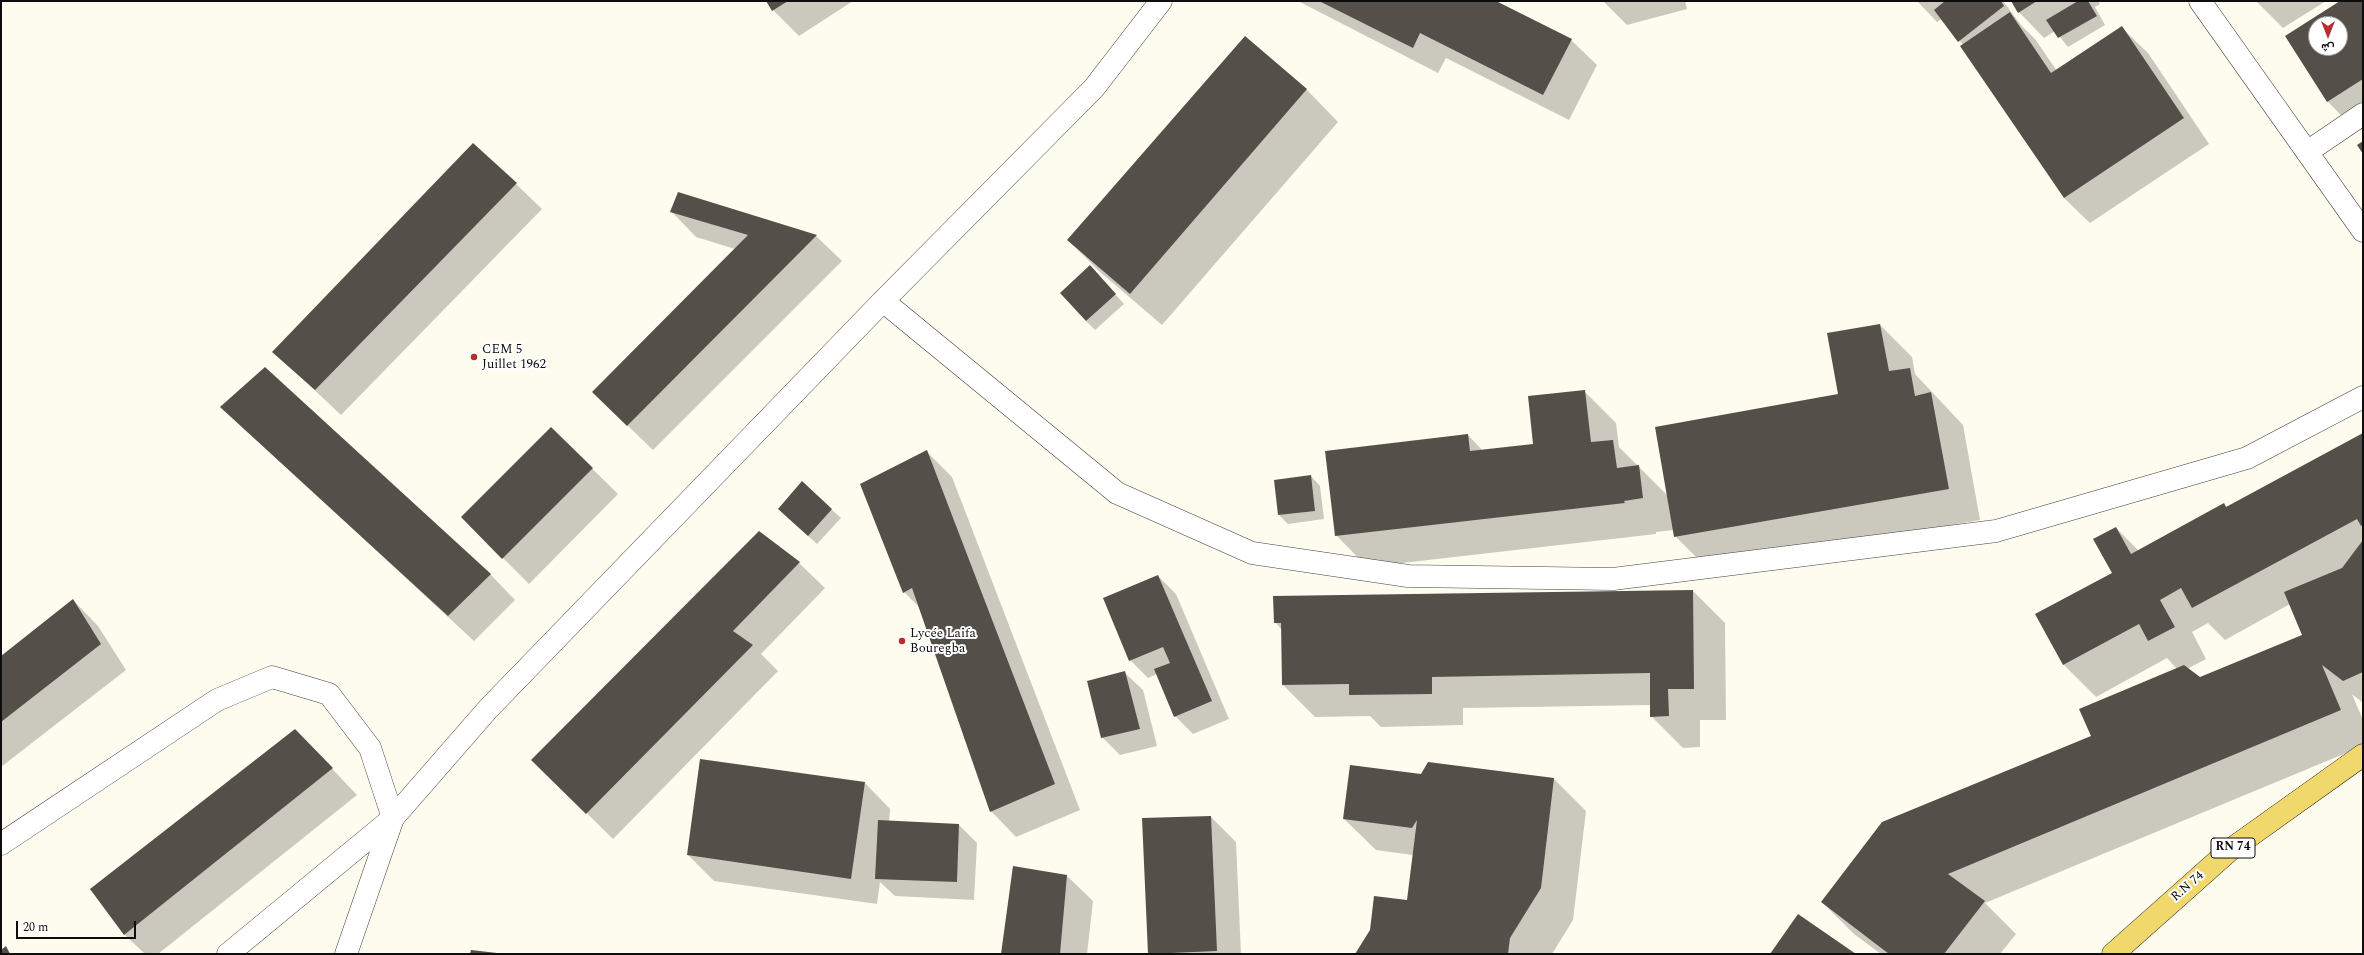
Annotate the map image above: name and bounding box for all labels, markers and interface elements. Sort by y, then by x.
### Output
north arrow [2308,16,2348,56]
text: ش [2321,39,2335,56]
place label: CEM 5 Juillet 1962 [482,342,546,373]
marker: CEM 5 Juillet 1962 [469,352,479,362]
place label: Lycée Laifa Bouregba [910,626,976,657]
marker: Lycée Laifa Bouregba [897,636,907,646]
road number: RN 74 [2211,838,2255,858]
street label: R.N 74 [2168,868,2208,906]
scale bar [18,913,138,939]
text: 20 m [23,918,48,937]

